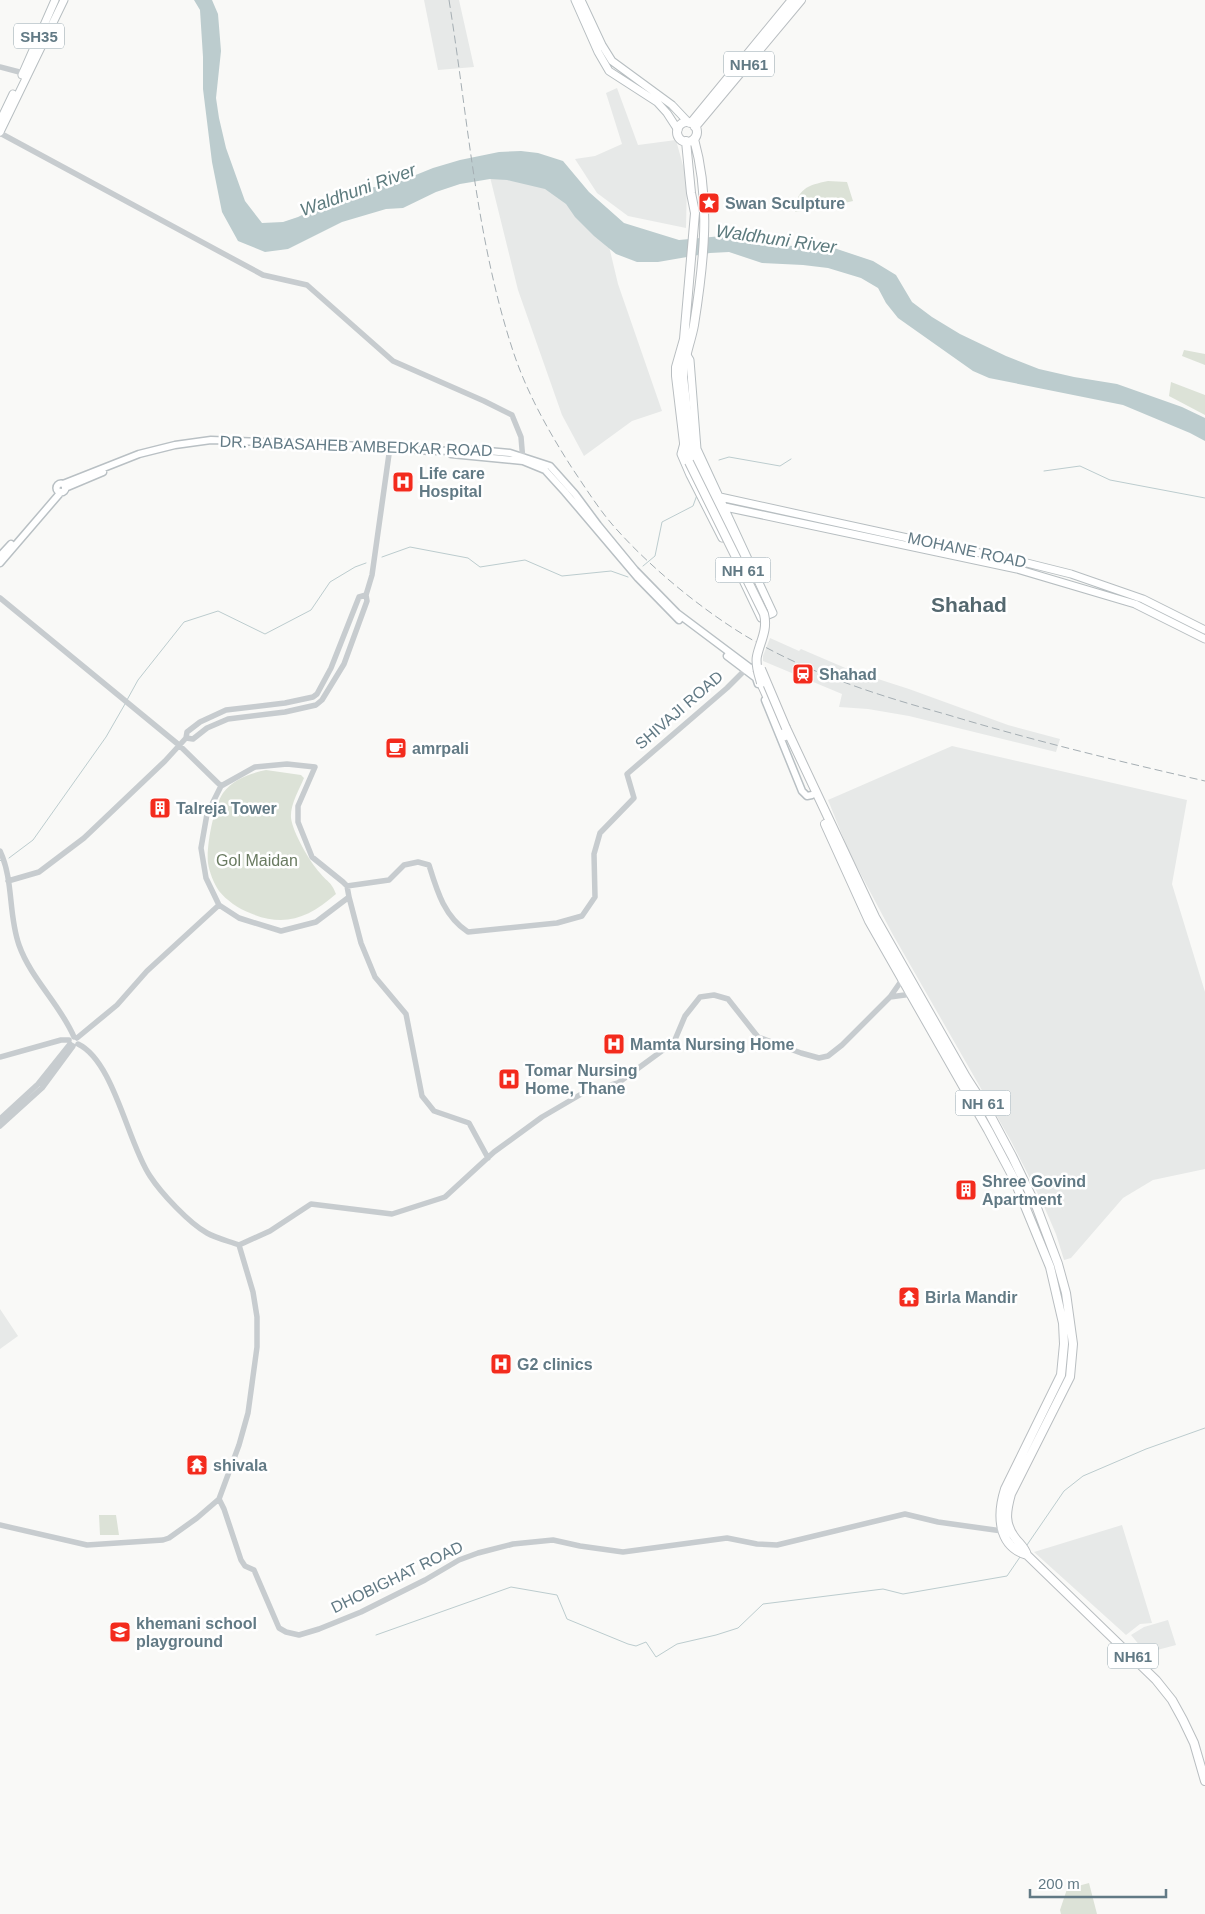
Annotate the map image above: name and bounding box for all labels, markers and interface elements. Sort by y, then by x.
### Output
road number: SH35 [14,24,64,48]
road number: NH61 [724,52,774,76]
water label: Waldhuni River [297,159,420,220]
place icon: Swan Sculpture [697,191,721,215]
place label: Swan Sculpture [725,195,845,212]
water label: Waldhuni River [714,221,839,258]
street label: DR. BABASAHEB AMBEDKAR ROAD [219,433,493,459]
place label: Life care Hospital [419,465,485,500]
hospital icon: Life care Hospital [391,470,415,494]
street label: MOHANE ROAD [906,529,1028,571]
road number: NH 61 [716,558,770,582]
district label: Shahad [931,593,1007,616]
station icon: Shahad [791,662,815,686]
place label: Shahad [819,666,877,683]
street label: SHIVAJI ROAD [632,668,726,752]
cafe icon: amrpali [384,736,408,760]
place label: amrpali [412,740,469,757]
building icon: Talreja Tower [148,796,172,820]
place label: Talreja Tower [176,800,277,817]
park label: Gol Maidan [216,852,298,869]
hospital icon: Mamta Nursing Home [602,1032,626,1056]
place label: Mamta Nursing Home [630,1036,795,1053]
place label: Tomar Nursing Home, Thane [525,1062,638,1097]
hospital icon: Tomar Nursing Home, Thane [497,1067,521,1091]
road number: NH 61 [956,1090,1010,1116]
place label: Shree Govind Apartment [982,1173,1086,1208]
building icon: Shree Govind Apartment [954,1178,978,1202]
temple icon: Birla Mandir [897,1285,921,1309]
place label: Birla Mandir [925,1289,1017,1306]
hospital icon: G2 clinics [489,1352,513,1376]
place label: G2 clinics [517,1356,593,1373]
temple icon: shivala [185,1453,209,1477]
place label: shivala [213,1457,267,1474]
street label: DHOBIGHAT ROAD [328,1538,466,1616]
place label: khemani school playground [136,1615,257,1650]
school or university icon: khemani school playground [108,1620,132,1644]
road number: NH61 [1108,1644,1158,1668]
scale bar [1030,1866,1166,1898]
text: 200 m [1038,1875,1080,1892]

